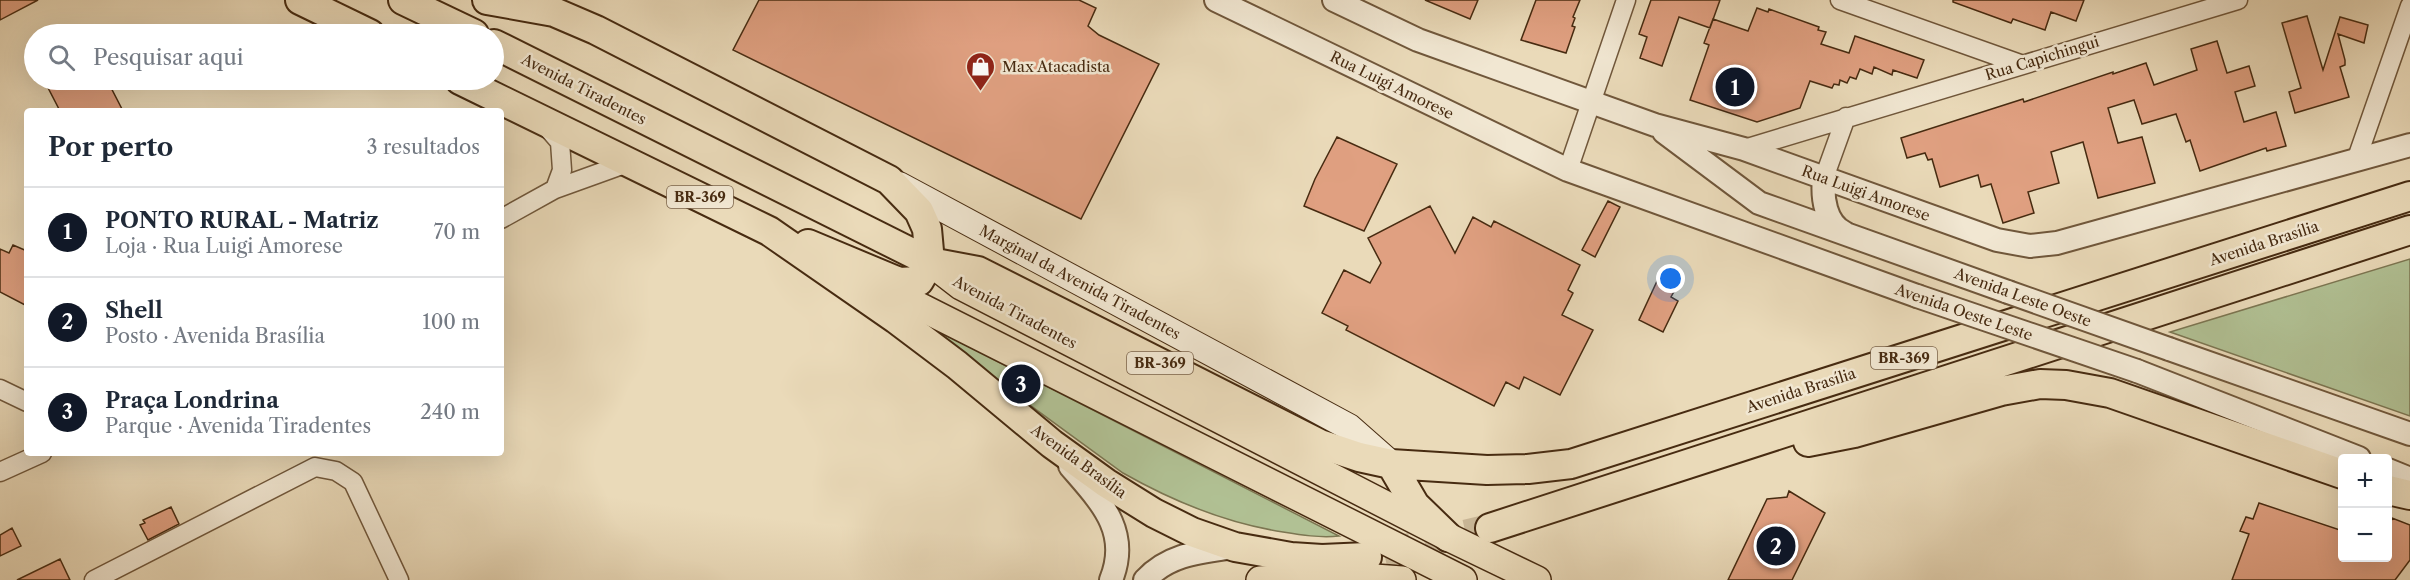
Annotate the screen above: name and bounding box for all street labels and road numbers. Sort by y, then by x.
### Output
street label: Rua Capichingui [1983,32,2102,84]
street label: Rua Luigi Amorese [1327,47,1457,123]
street label: Avenida Tiradentes [517,49,650,129]
street label: Rua Luigi Amorese [1799,161,1933,225]
road number: BR-369 [667,186,733,208]
street label: Avenida Brasília [2206,216,2321,270]
street label: Marginal da Avenida Tiradentes [976,221,1184,343]
street label: Avenida Leste Oeste [1951,263,2094,331]
street label: Avenida Tiradentes [950,272,1080,352]
street label: Avenida Oeste Leste [1892,279,2035,345]
road number: BR-369 [1871,347,1937,369]
road number: BR-369 [1127,352,1193,374]
street label: Avenida Brasília [1743,363,1858,417]
street label: Avenida Brasília [1027,419,1131,502]

